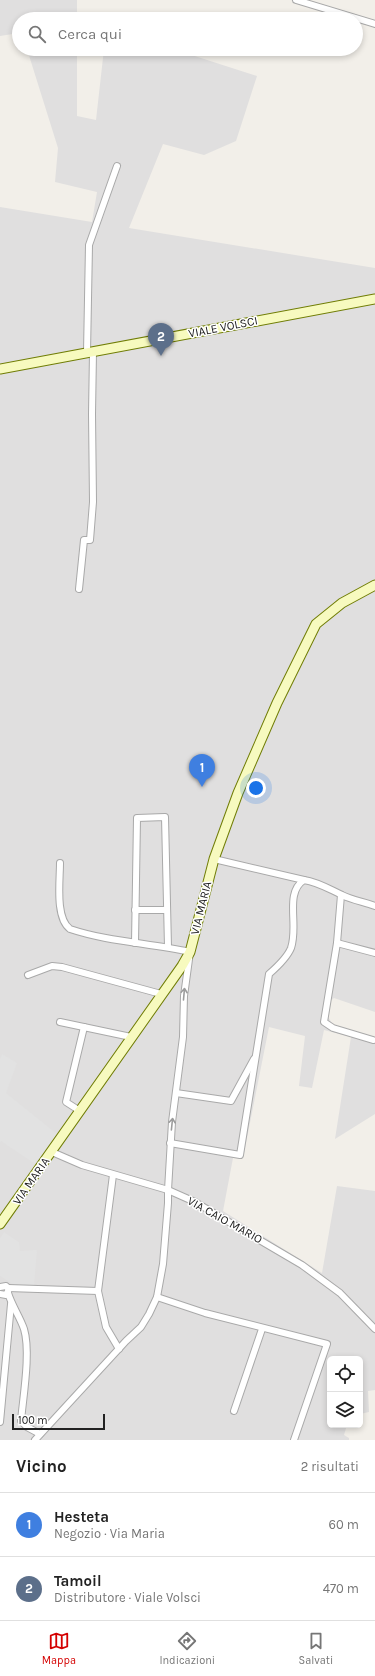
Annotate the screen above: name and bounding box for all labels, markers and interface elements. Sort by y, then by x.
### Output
search box [12,12,363,56]
icon: search [26,23,48,45]
text: Cerca qui [58,25,122,43]
street label: VIALE VOLSCI [187,313,259,341]
pin: 2 [148,323,174,356]
pin: 1 [189,754,215,787]
your location [246,778,266,798]
street label: VIA MARIA [188,880,214,936]
one-way arrow [181,988,188,1001]
one-way arrow [168,1118,176,1131]
street label: VIA MARIA [10,1155,52,1207]
street label: VIA CAIO MARIO [185,1194,265,1247]
map controls [327,1356,363,1428]
button: locate [327,1356,363,1392]
button: layers [327,1392,363,1428]
scale bar [12,1412,105,1431]
text: 100 m [18,1414,48,1427]
text: Vicino [16,1456,67,1476]
text: 2 risultati [301,1459,359,1474]
text: Hesteta [54,1508,109,1526]
text: 1 [27,1517,31,1532]
text: 60 m [329,1517,359,1532]
text: Negozio · Via Maria [54,1526,165,1541]
text: Tamoil [54,1572,102,1590]
text: 2 [25,1581,33,1596]
text: 470 m [323,1581,359,1596]
text: Distributore · Viale Volsci [54,1590,201,1605]
tab: Mappa [42,1630,76,1667]
tab: Indicazioni [159,1630,215,1667]
tab: Salvati [298,1630,333,1667]

